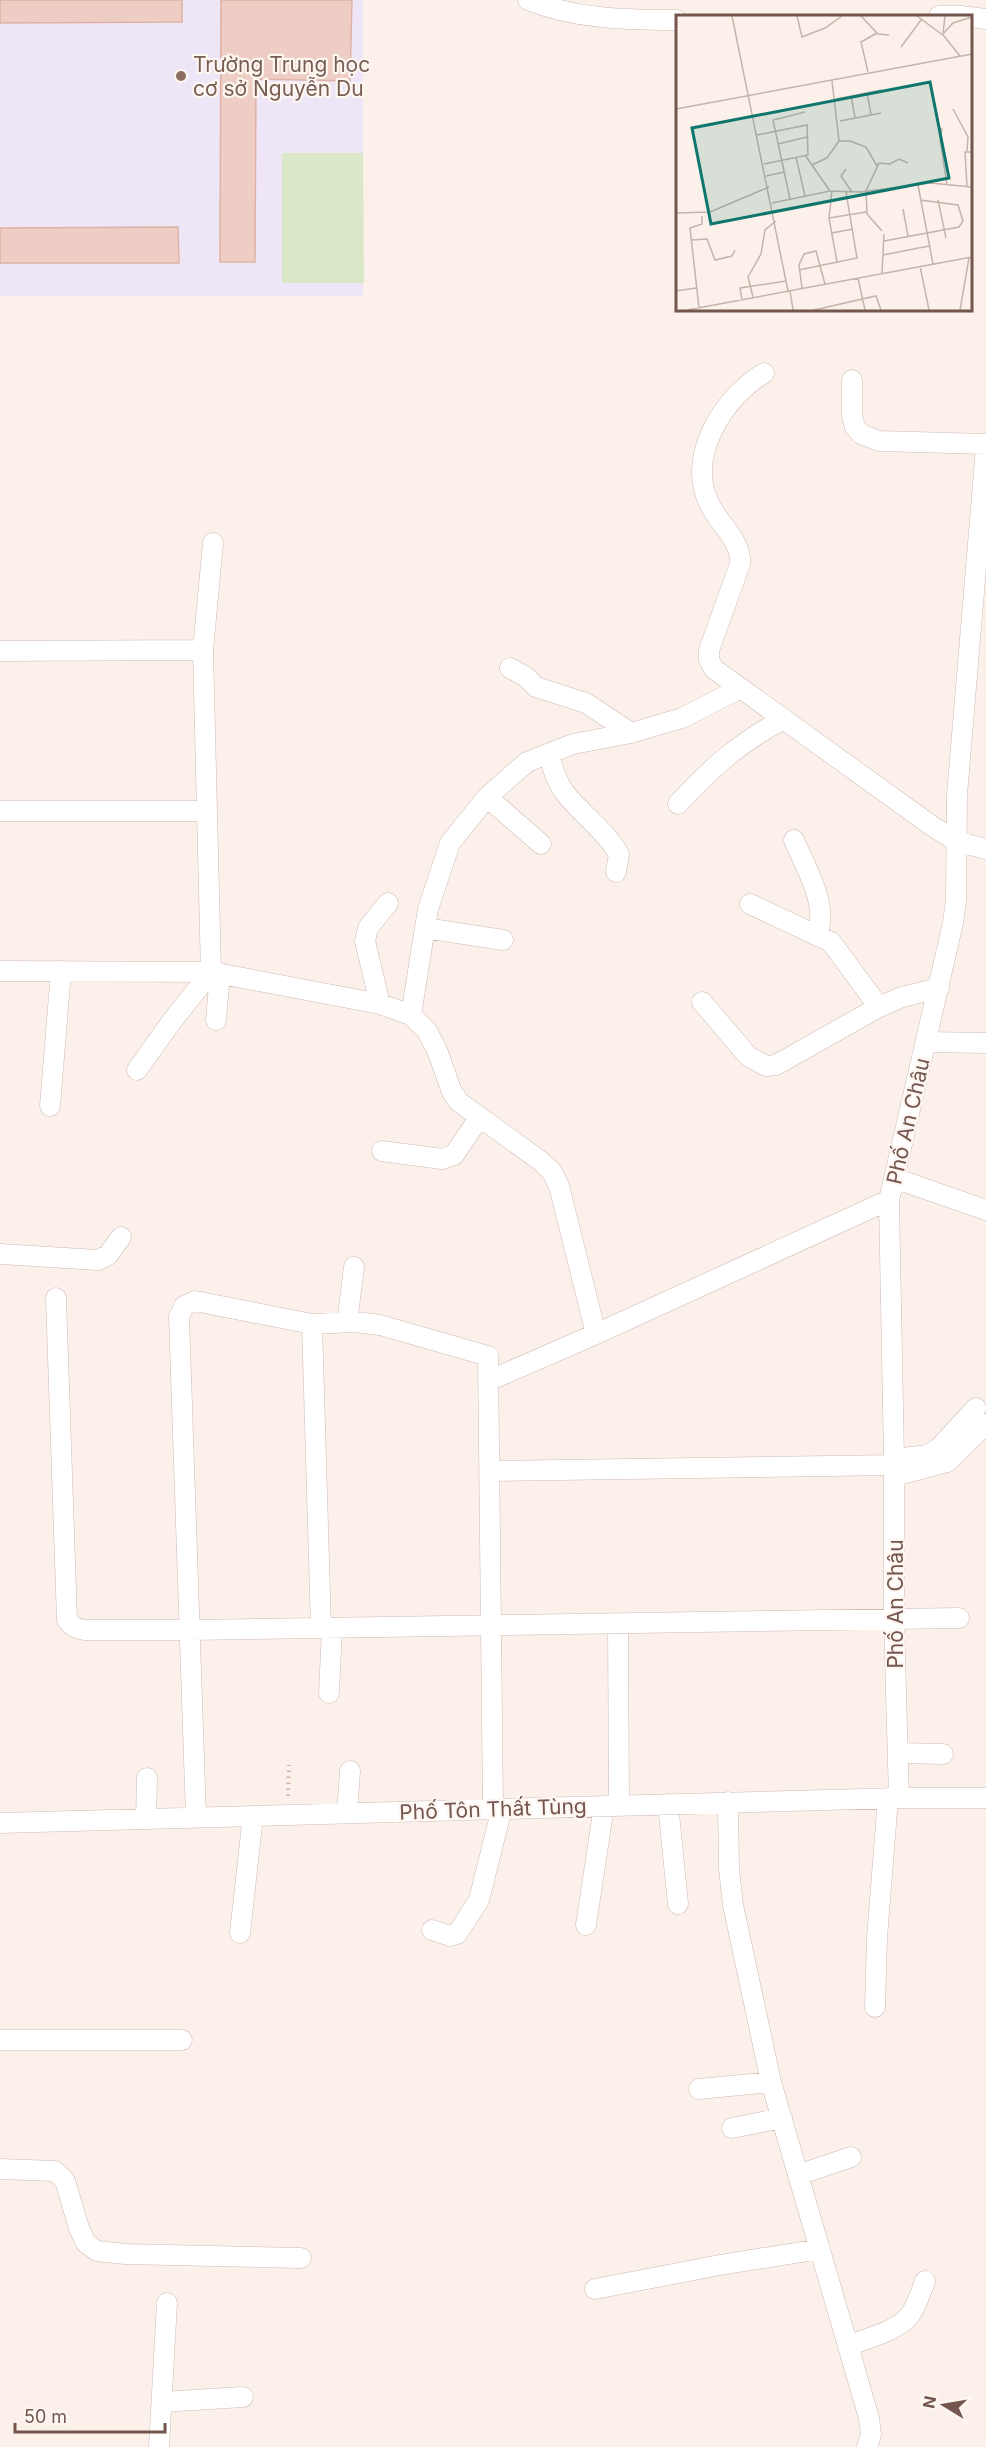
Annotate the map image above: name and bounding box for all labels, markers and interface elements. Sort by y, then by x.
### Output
inset map [676,15,971,310]
place label: Trường Trung học cơ sở Nguyễn Du [193,52,370,101]
marker: Trường Trung học cơ sở Nguyễn Du [174,69,188,83]
street label: Phố An Châu [881,1055,935,1187]
street label: Phố An Châu [883,1539,908,1669]
street label: Phố Tôn Thất Tùng [399,1793,587,1825]
north arrow [914,2375,974,2435]
text: N [918,2394,940,2410]
scale bar [15,2396,165,2434]
text: 50 m [24,2406,67,2427]

